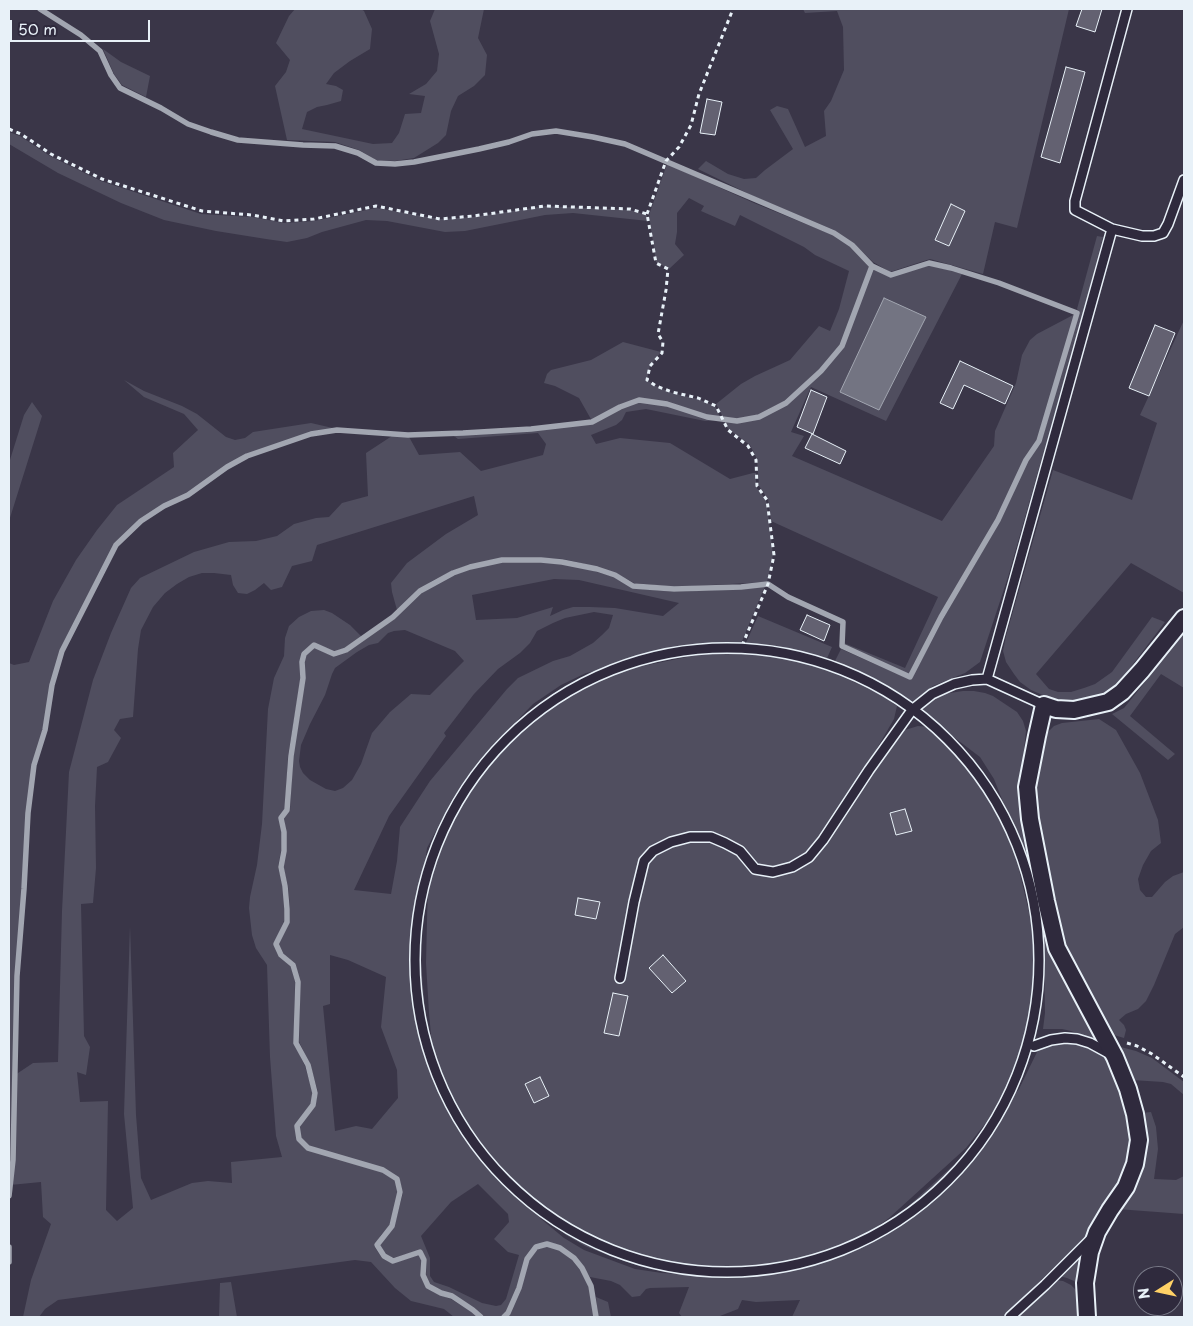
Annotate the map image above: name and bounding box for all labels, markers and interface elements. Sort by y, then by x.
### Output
scale bar [12,10,152,42]
text: 50 m [18,17,57,40]
north arrow [1133,1266,1183,1316]
text: N [1132,1286,1155,1301]

